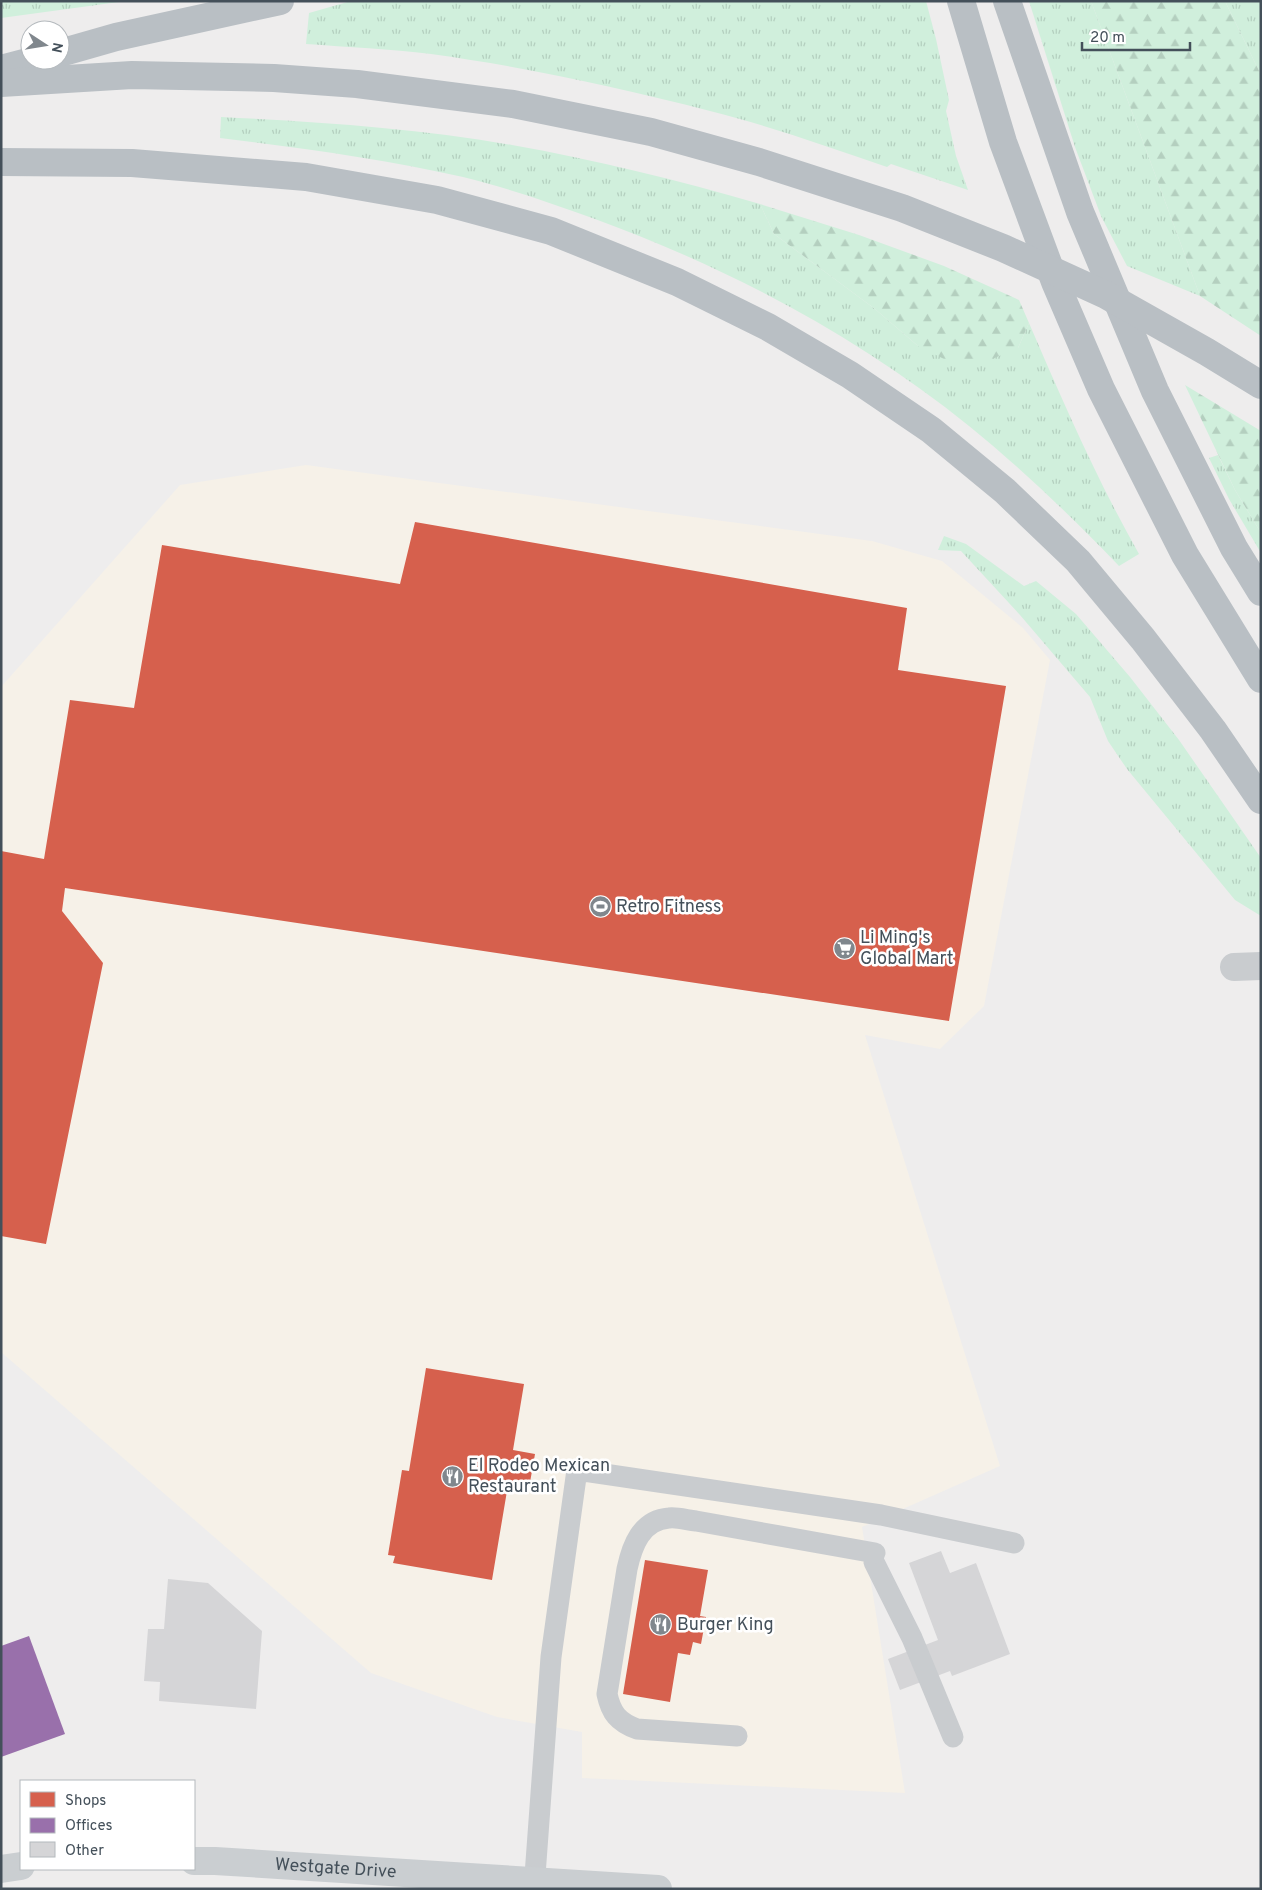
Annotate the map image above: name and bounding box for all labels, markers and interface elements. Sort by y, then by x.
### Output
north arrow [20,20,70,70]
scale bar [1082,20,1190,52]
text: 20 m [1090,29,1125,48]
text: N [47,41,66,54]
sports icon: Retro Fitness [588,895,612,919]
place label: Retro Fitness [616,896,722,919]
place label: Li Ming's Global Mart [860,927,954,971]
supermarket icon: Li Ming's Global Mart [832,936,856,960]
place label: El Rodeo Mexican Restaurant [468,1455,610,1499]
restaurant icon: El Rodeo Mexican Restaurant [440,1464,464,1488]
restaurant icon: Burger King [649,1613,673,1637]
place label: Burger King [677,1614,774,1637]
legend [20,1780,195,1870]
text: Shops [65,1792,106,1811]
text: Offices [65,1817,112,1836]
text: Other [65,1842,104,1861]
street label: Westgate Drive [274,1853,397,1884]

